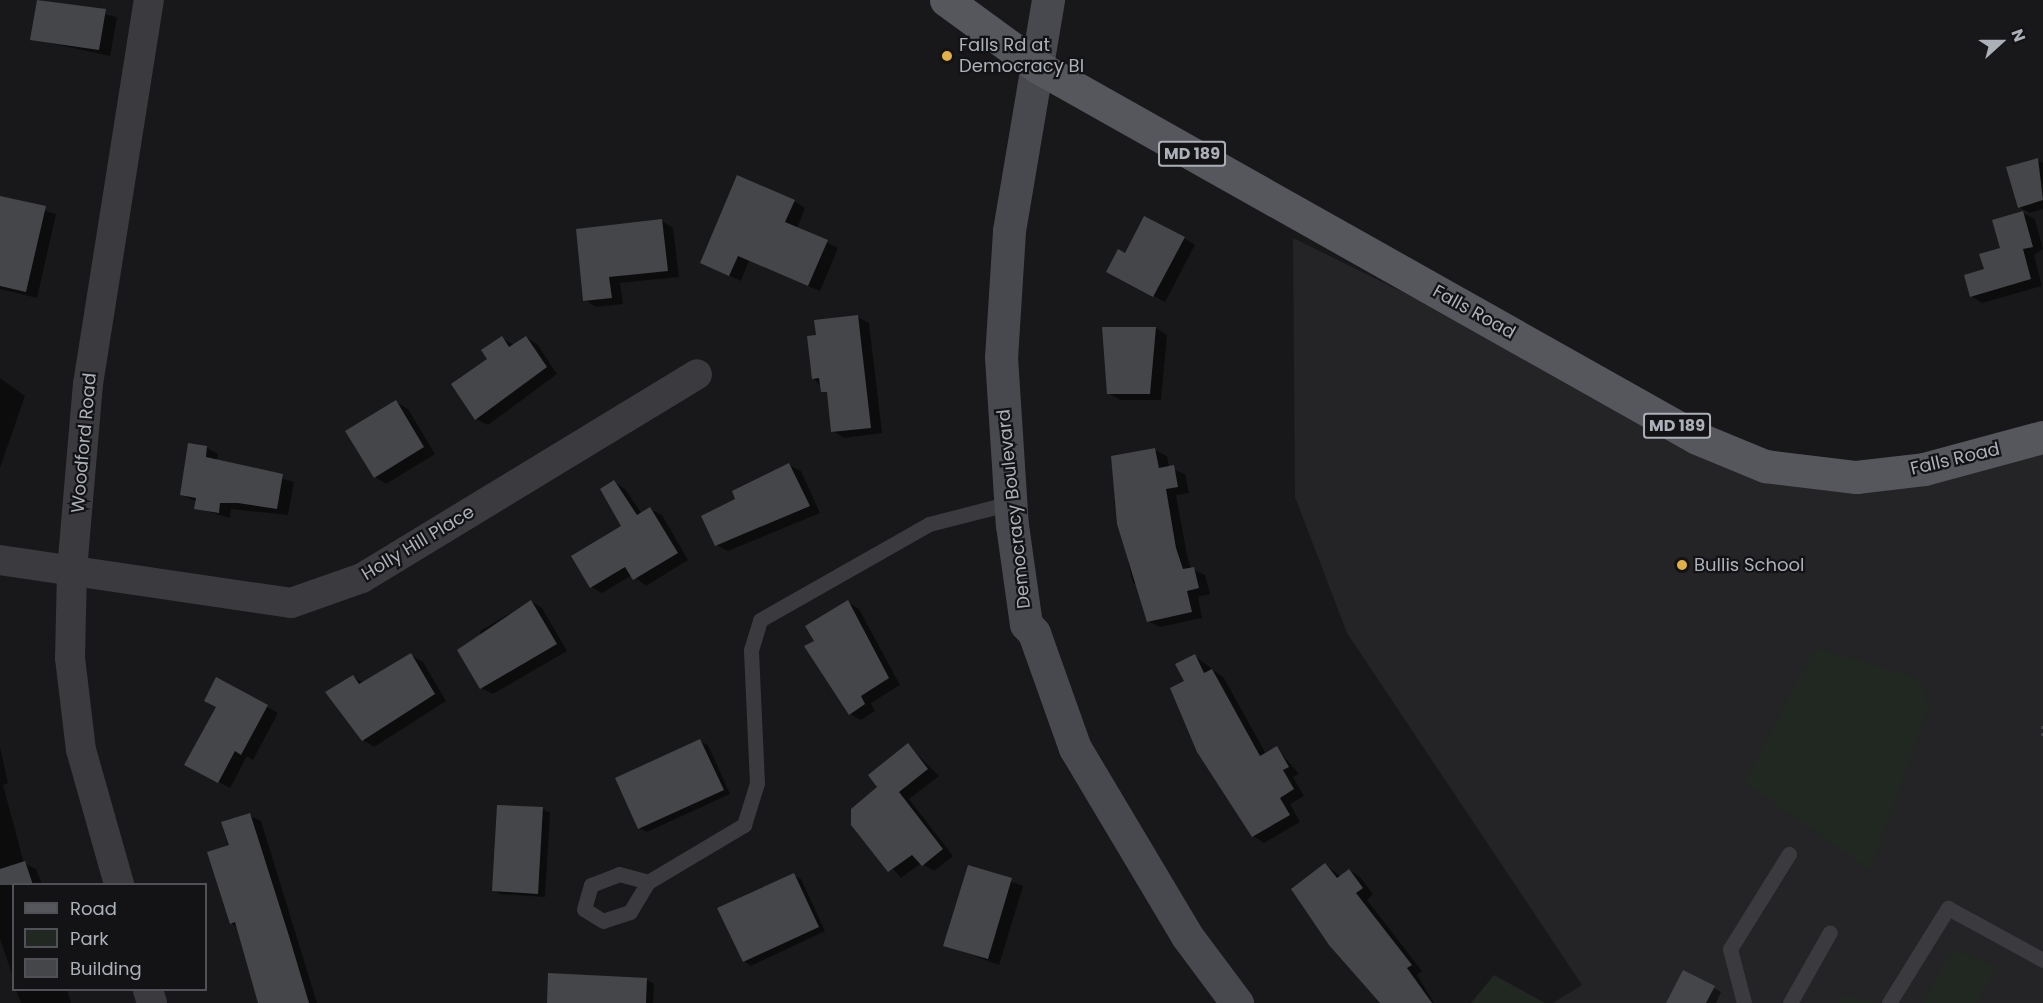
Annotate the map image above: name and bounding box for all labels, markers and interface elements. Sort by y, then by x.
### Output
north arrow [1971,12,2031,72]
text: N [2005,26,2031,45]
place label: Falls Rd at Democracy Bl [959,35,1084,78]
marker: Falls Rd at Democracy Bl [940,49,954,63]
road number: MD 189 [1158,141,1226,167]
street label: Falls Road [1429,280,1519,344]
street label: Woodford Road [67,372,101,514]
street label: Democracy Boulevard [993,408,1035,610]
road number: MD 189 [1642,413,1712,439]
street label: Falls Road [1908,438,2002,480]
street label: Holly Hill Place [358,501,478,585]
place label: Bullis School [1694,554,1805,576]
marker: Bullis School [1675,558,1689,572]
legend [12,883,207,991]
text: Road [70,896,117,921]
text: Park [70,926,109,951]
text: Building [70,956,142,981]

